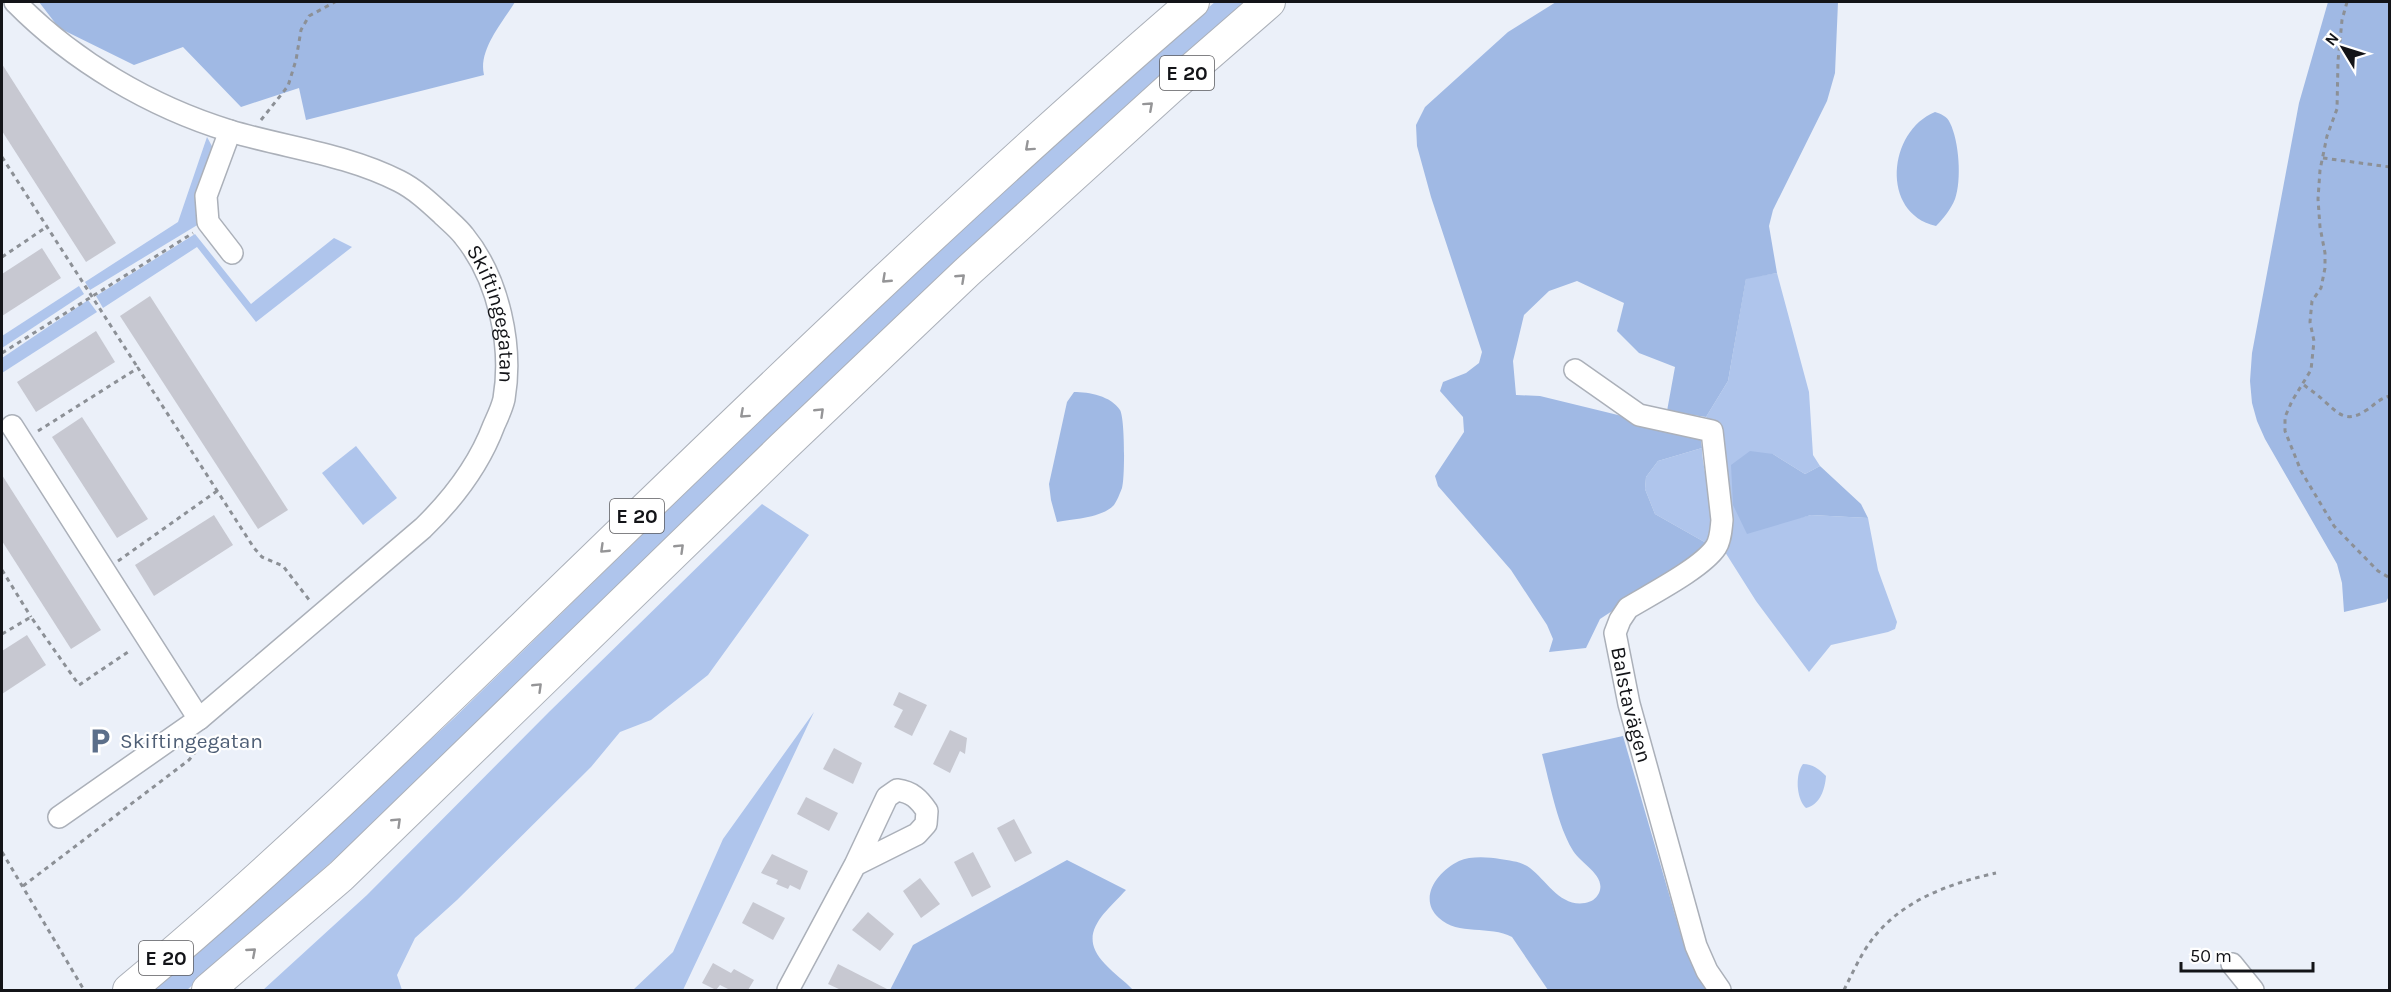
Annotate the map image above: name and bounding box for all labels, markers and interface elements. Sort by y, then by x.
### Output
north arrow [2313,18,2373,78]
text: N [2321,29,2343,49]
road number: E 20 [1160,56,1214,90]
one-way arrow [1143,102,1153,113]
one-way arrow [1025,140,1036,151]
street label: Skiftingegatan [462,240,519,384]
one-way arrow [882,272,893,283]
one-way arrow [954,274,965,285]
one-way arrow [740,406,751,417]
one-way arrow [813,409,824,420]
road number: E 20 [610,499,664,533]
one-way arrow [600,541,611,552]
one-way arrow [674,544,684,555]
street label: Balstavägen [1606,645,1657,765]
one-way arrow [531,683,541,694]
parking icon: Skiftingegatan [85,726,115,756]
place label: Skiftingegatan [120,729,263,753]
one-way arrow [390,819,401,830]
scale bar [2181,935,2313,973]
road number: E 20 [139,941,193,975]
text: 50 m [2190,945,2232,967]
one-way arrow [245,949,256,960]

